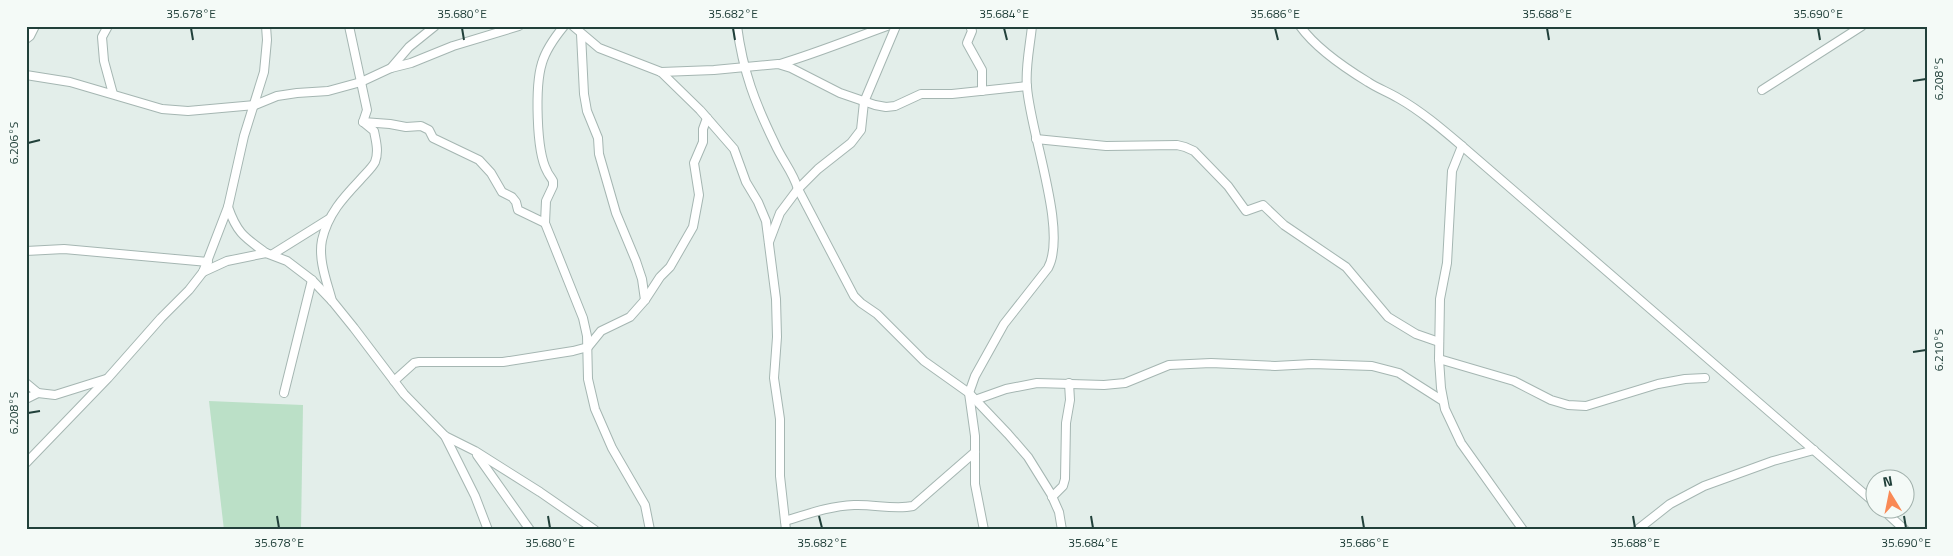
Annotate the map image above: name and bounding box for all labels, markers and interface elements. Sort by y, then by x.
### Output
text: 35.678°E [166,4,216,23]
text: 35.680°E [437,4,487,23]
text: 35.682°E [708,4,758,23]
text: 35.684°E [979,4,1029,23]
text: 35.686°E [1250,4,1300,23]
text: 35.688°E [1522,4,1572,23]
text: 35.690°E [1793,4,1843,23]
text: 6.208°S [1929,58,1948,100]
text: 6.206°S [4,122,23,164]
text: 6.210°S [1929,329,1948,371]
text: 6.208°S [4,392,23,434]
north arrow [1866,468,1916,518]
text: N [1881,470,1894,492]
text: 35.678°E [254,533,304,552]
text: 35.680°E [525,533,575,552]
text: 35.682°E [797,533,847,552]
text: 35.684°E [1068,533,1118,552]
text: 35.686°E [1339,533,1389,552]
text: 35.688°E [1610,533,1660,552]
text: 35.690°E [1881,533,1931,552]

